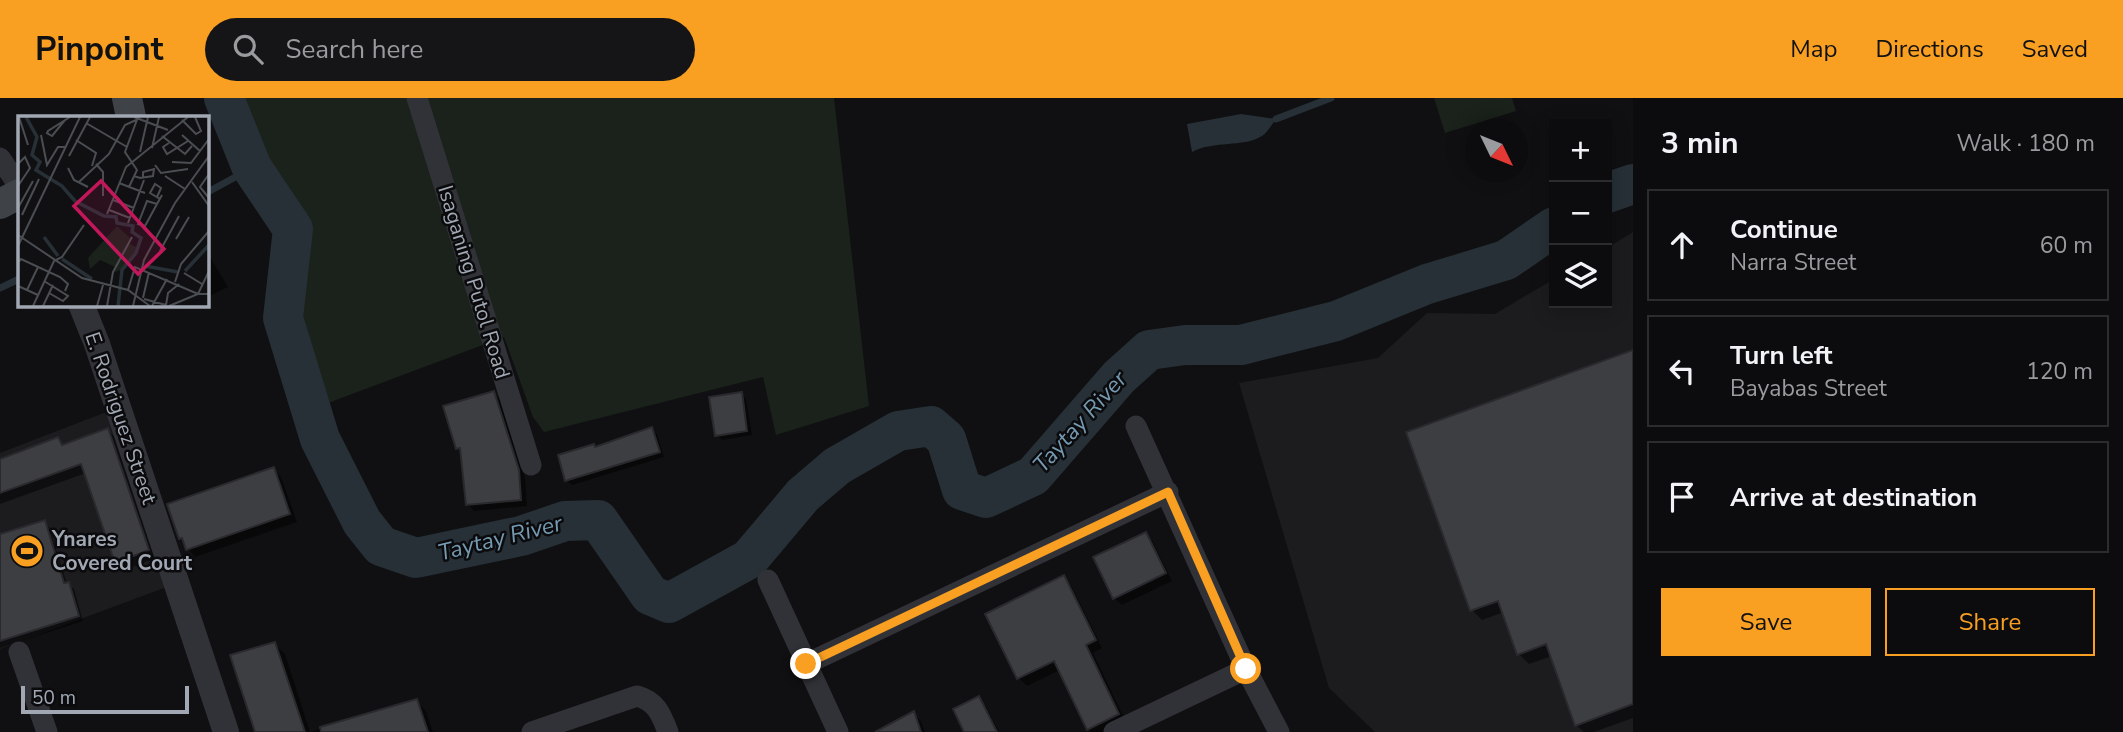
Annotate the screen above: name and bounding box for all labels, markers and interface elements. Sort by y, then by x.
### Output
search box [205,18,695,81]
text: Pinpoint [35,27,163,72]
icon: search [229,30,267,68]
text: Search here [285,32,423,67]
text: Map [1790,33,1837,65]
text: Directions [1875,33,1984,65]
text: Saved [2022,33,2088,65]
inset map [18,116,208,306]
north arrow [1465,119,1528,182]
map controls [1549,119,1612,308]
button: + [1549,119,1612,182]
text: 3 min [1661,123,1739,164]
text: Walk · 180 m [1956,128,2095,159]
street label: Isaganing Putol Road [431,182,517,382]
button: − [1549,182,1612,245]
text: Continue [1730,212,1838,247]
icon: ahead [1663,226,1701,264]
text: 60 m [2040,230,2093,261]
button: layers [1549,245,1612,308]
text: Narra Street [1730,247,1856,278]
street label: E. Rodriguez Street [78,328,164,508]
text: Turn left [1730,338,1833,373]
icon: left [1663,352,1701,390]
text: 120 m [2026,356,2093,387]
water label: Taytay River [1026,364,1134,480]
text: Bayabas Street [1730,373,1887,404]
icon: arrive [1663,478,1701,516]
text: Arrive at destination [1730,480,1977,515]
water label: Taytay River [435,507,566,568]
place label: Ynares Covered Court [51,525,193,577]
sports icon: Ynares Covered Court [8,532,46,570]
button: Save [1661,588,1871,656]
button: Share [1885,588,2095,656]
route end [790,648,821,679]
route start [1230,653,1261,684]
scale bar [21,683,189,715]
text: 50 m [32,685,76,711]

